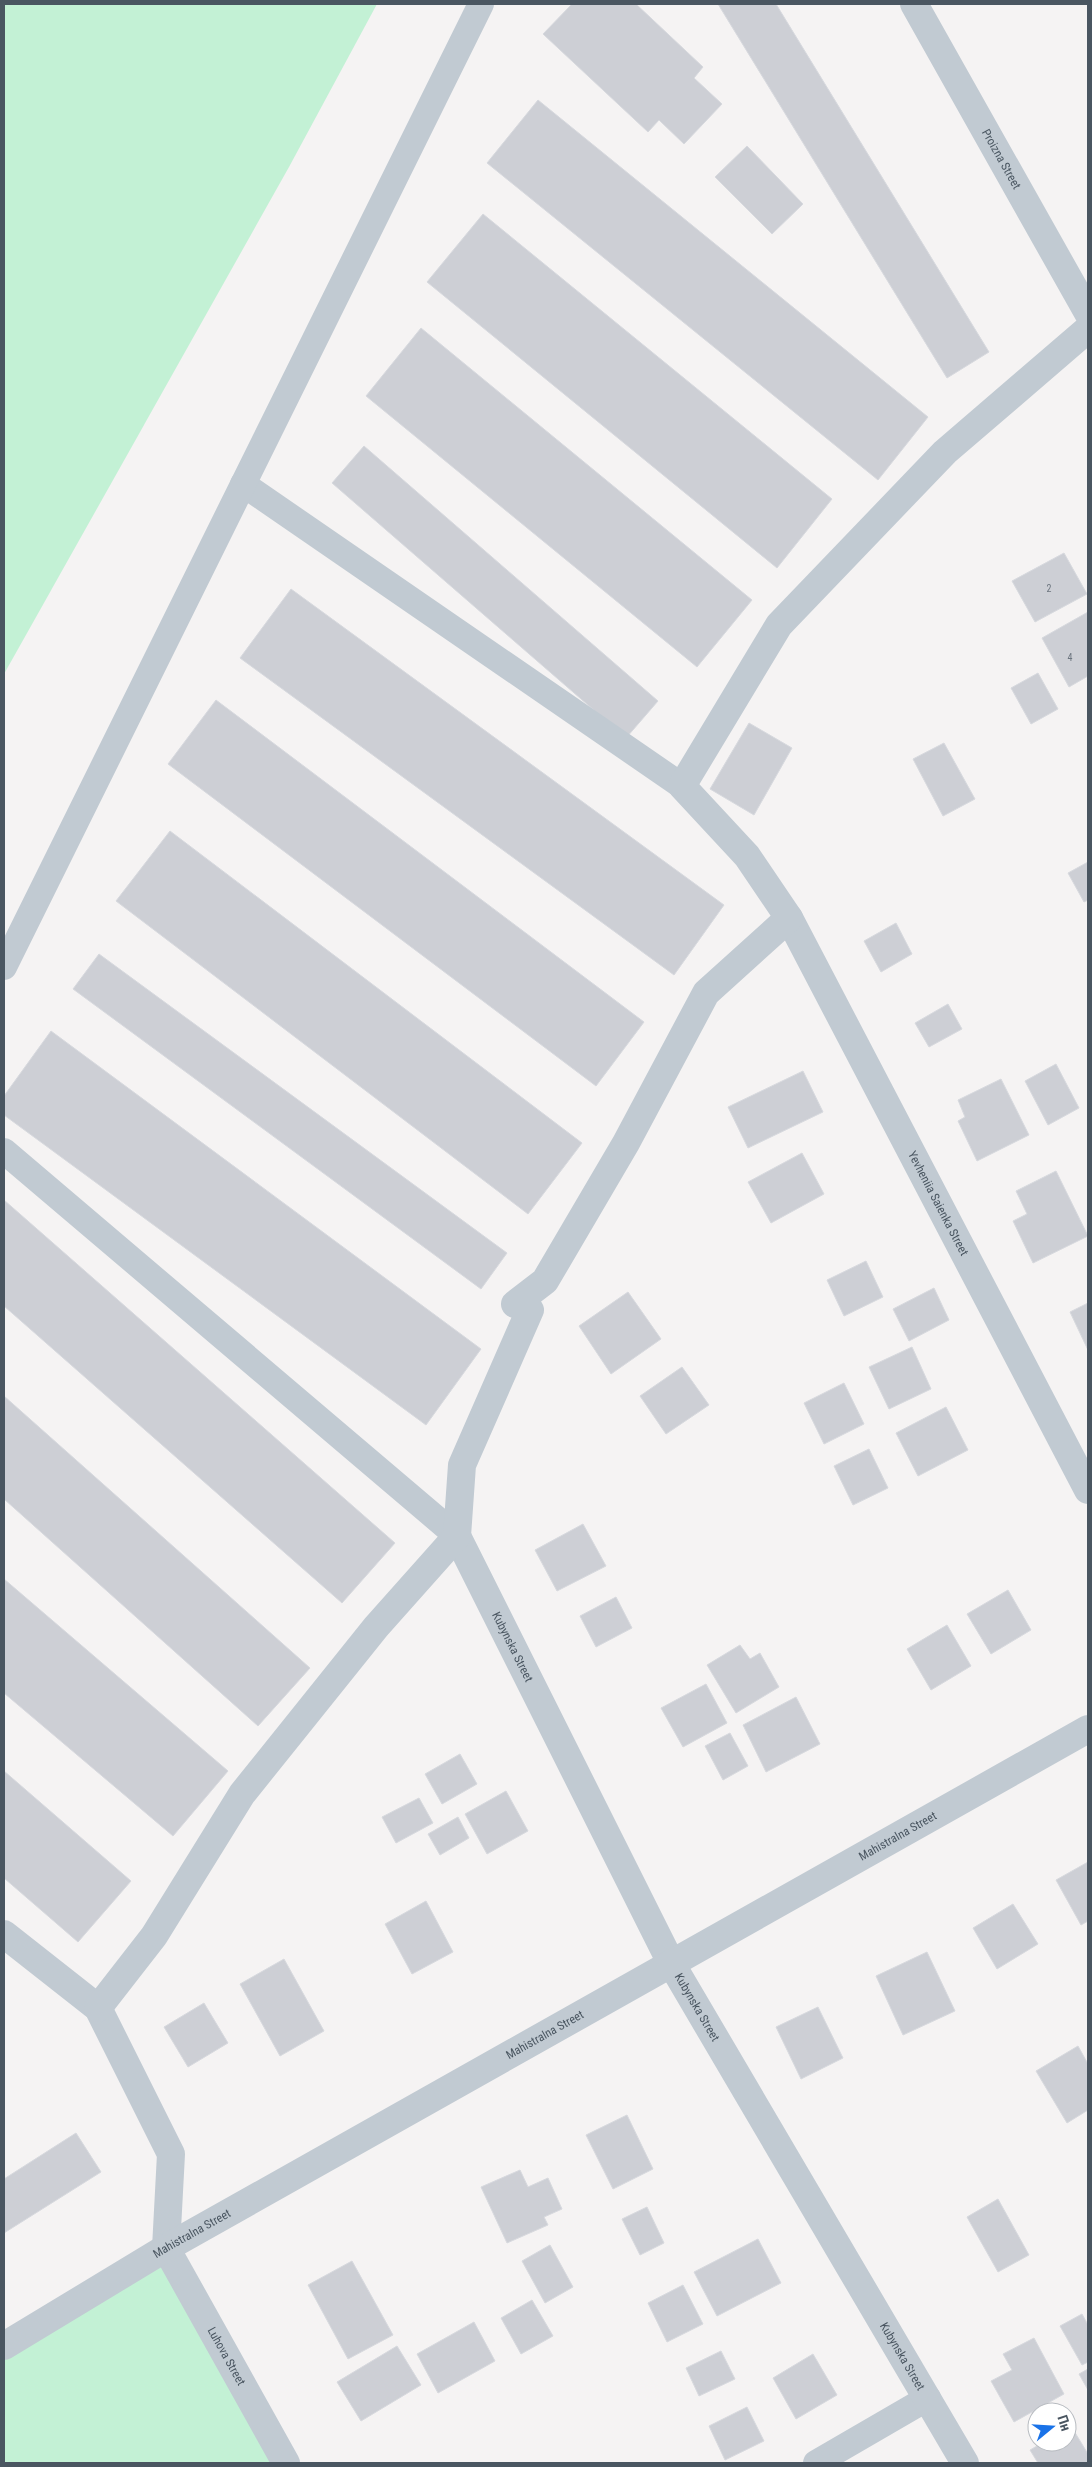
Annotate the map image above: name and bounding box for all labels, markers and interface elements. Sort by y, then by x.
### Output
street label: Proizna Street [979,127,1024,192]
house number: 2 [1047,583,1052,594]
house number: 4 [1068,652,1073,663]
street label: Yevheniia Saienka Street [905,1149,971,1258]
street label: Kubynska Street [489,1610,536,1685]
street label: Mahistralna Street [856,1809,939,1864]
street label: Kubynska Street [672,1971,723,2044]
street label: Mahistralna Street [503,2007,586,2062]
street label: Mahistralna Street [151,2206,234,2261]
street label: Kubynska Street [877,2320,928,2393]
street label: Luhova Street [205,2325,249,2388]
north arrow [1027,2402,1077,2452]
text: Пн [1054,2413,1074,2433]

